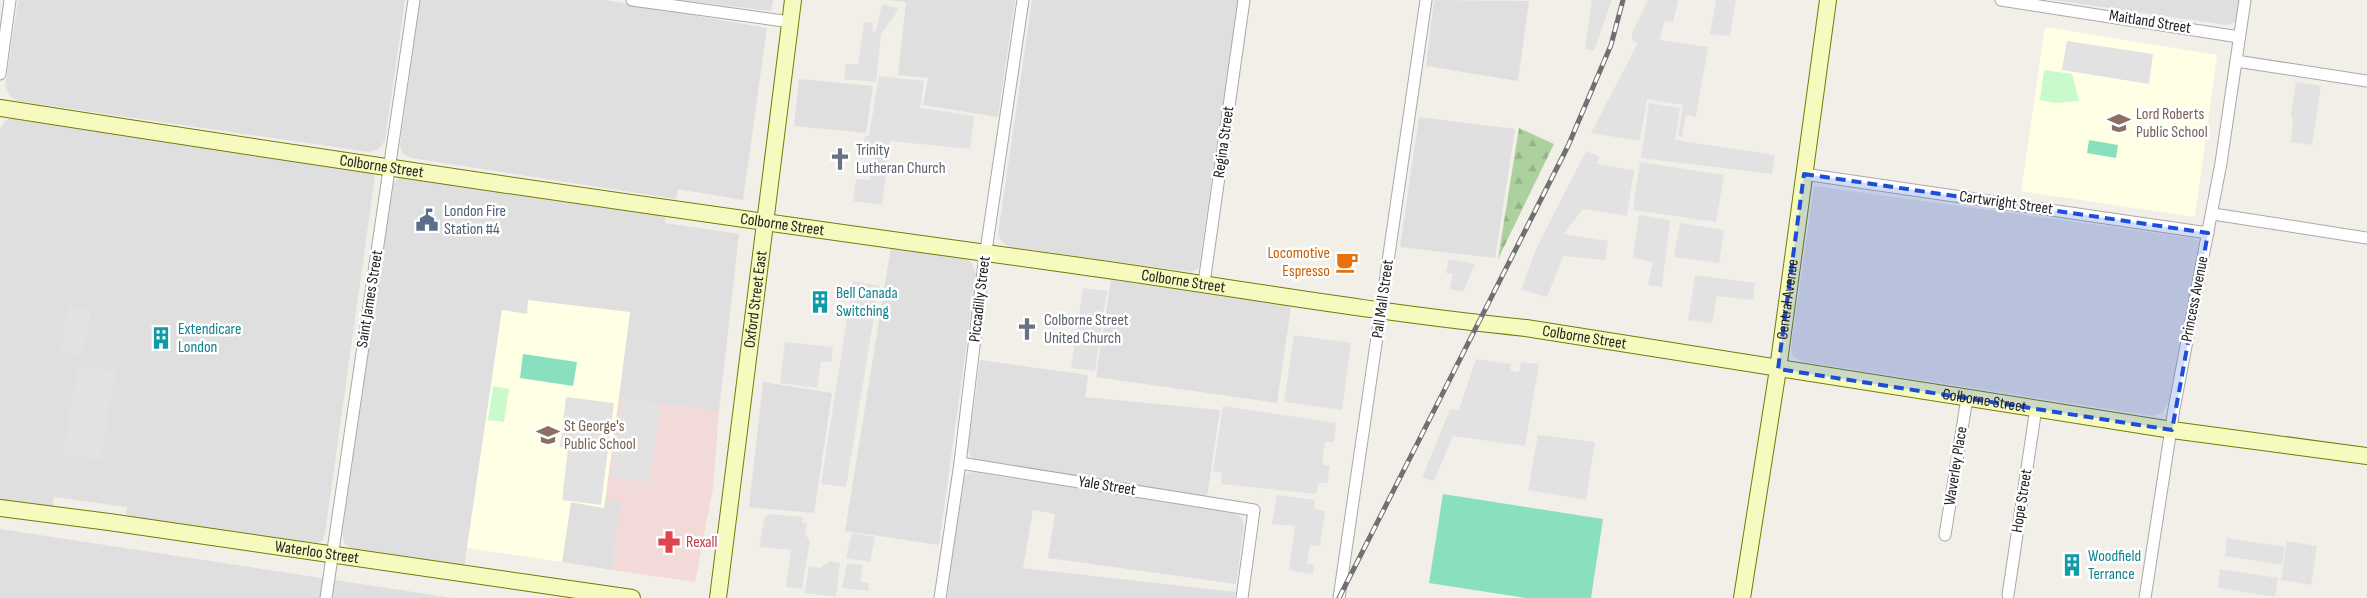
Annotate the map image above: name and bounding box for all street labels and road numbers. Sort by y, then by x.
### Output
street label: Maitland Street [2108,6,2192,38]
street label: Regina Street [1210,105,1238,179]
street label: Colborne Street [338,151,425,182]
street label: Cartwright Street [1958,187,2054,219]
street label: Colborne Street [739,209,826,240]
street label: Saint James Street [353,249,387,349]
street label: Oxford Street East [740,249,771,349]
street label: Piccadilly Street [965,255,995,343]
street label: Princess Avenue [2177,255,2213,343]
street label: Pall Mall Street [1368,258,1398,339]
street label: Central Avenue [1773,258,1802,341]
street label: Colborne Street [1140,265,1227,297]
street label: Colborne Street [1541,321,1628,353]
street label: Colborne Street [1941,384,2028,416]
street label: Waverley Place [1940,425,1972,507]
street label: Hope Street [2008,468,2036,534]
street label: Yale Street [1077,472,1137,500]
street label: Waterloo Street [274,537,360,568]

